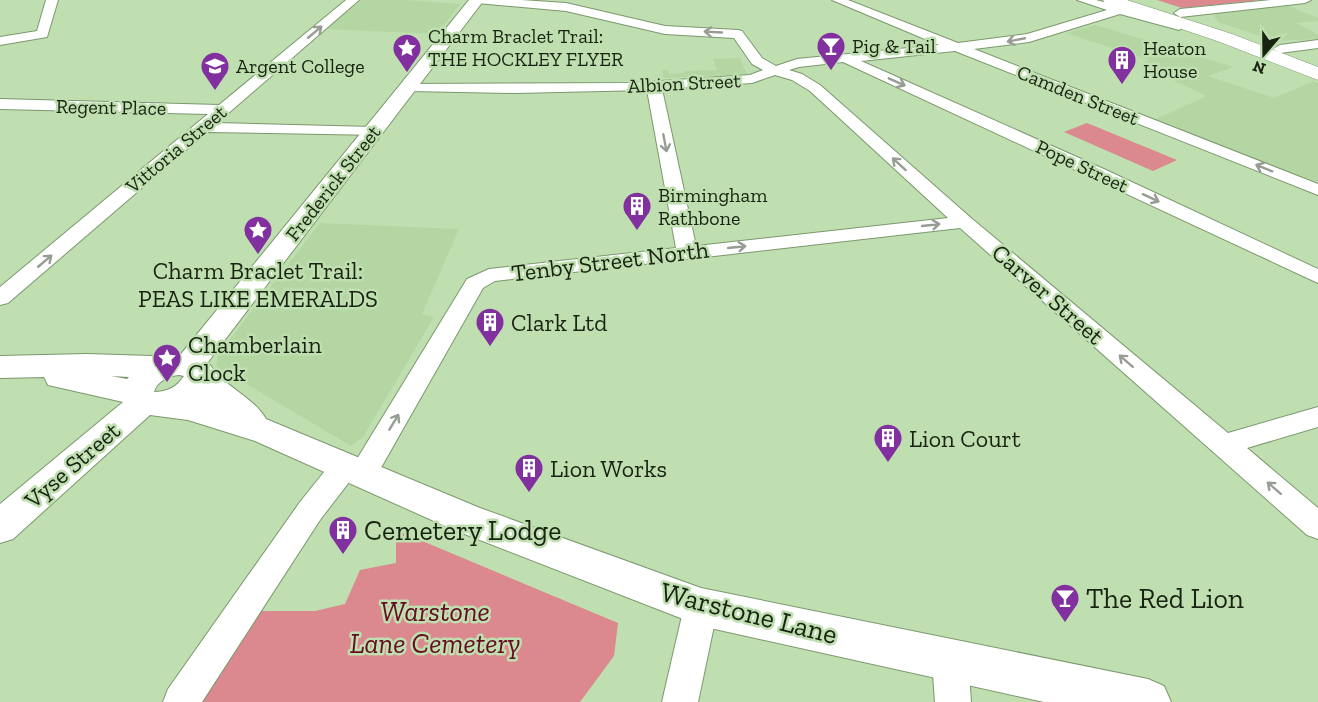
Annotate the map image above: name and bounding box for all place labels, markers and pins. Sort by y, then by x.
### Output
place label: Charm Braclet Trail: THE HOCKLEY FLYER [428,24,624,71]
bar icon: Pig & Tail [815,30,847,72]
place icon: Charm Braclet Trail: THE HOCKLEY FLYER [391,32,423,74]
place label: Pig & Tail [852,34,936,58]
place label: Heaton House [1143,36,1206,83]
building icon: Heaton House [1106,44,1138,86]
school or university icon: Argent College [199,50,231,92]
place label: Argent College [236,54,365,78]
place label: Birmingham Rathbone [658,183,768,230]
building icon: Birmingham Rathbone [621,190,653,232]
place icon: Charm Braclet Trail: PEAS LIKE EMERALDS [242,214,274,256]
place label: Charm Braclet Trail: PEAS LIKE EMERALDS [138,256,378,313]
building icon: Clark Ltd [474,306,506,348]
place label: Clark Ltd [511,308,607,337]
place label: Chamberlain Clock [188,330,322,387]
place icon: Chamberlain Clock [151,342,183,384]
building icon: Lion Court [872,422,904,464]
place label: Lion Court [909,424,1021,453]
building icon: Lion Works [513,452,545,494]
place label: Lion Works [550,454,667,483]
building icon: Cemetery Lodge [327,514,359,556]
place label: Cemetery Lodge [364,514,561,547]
bar icon: The Red Lion [1049,582,1081,624]
place label: The Red Lion [1086,582,1244,615]

